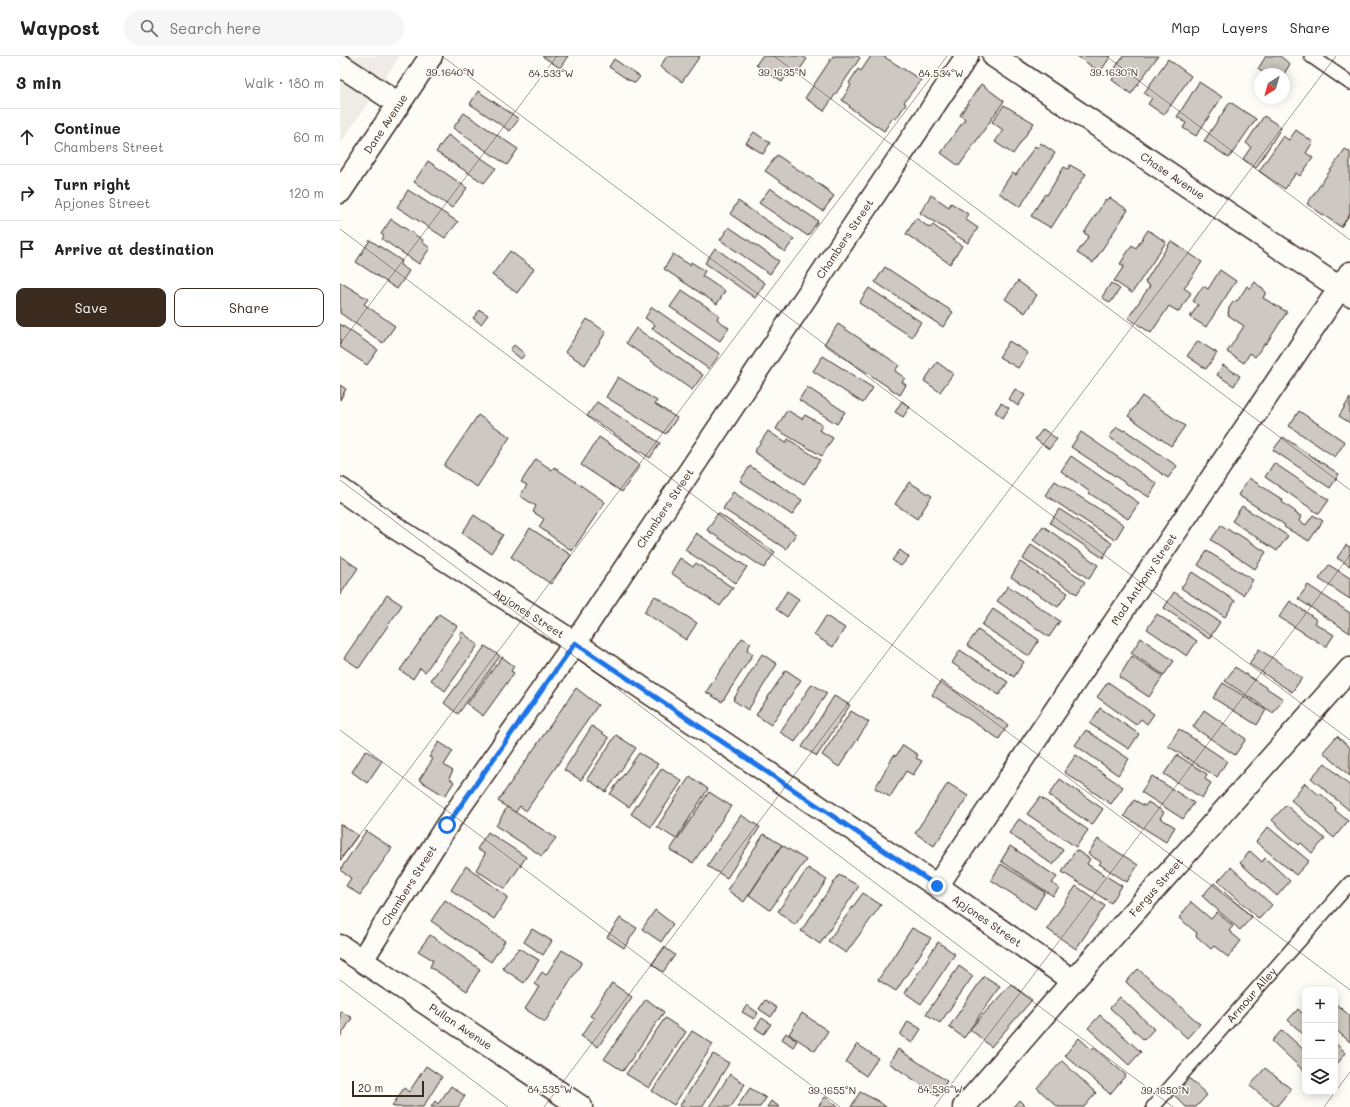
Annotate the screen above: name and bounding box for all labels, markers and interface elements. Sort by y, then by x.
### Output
search box [124,10,404,46]
text: Waypost [20,15,100,40]
icon: search [138,17,160,39]
text: Search here [170,18,261,38]
text: Map [1171,18,1200,37]
text: Layers [1222,18,1268,37]
text: Share [1290,18,1330,37]
text: 39.1640°N [426,65,474,79]
text: 39.1635°N [758,65,806,79]
text: 39.1630°N [1090,65,1138,79]
text: 84.533°W [528,66,574,80]
text: 84.534°W [918,66,964,80]
north arrow [1254,68,1290,104]
text: 3 min [16,71,61,93]
text: Walk · 180 m [244,74,324,91]
street label: Dane Avenue [360,91,411,156]
text: Continue [54,118,121,138]
icon: ahead [16,126,38,148]
text: 60 m [294,128,324,145]
text: Chambers Street [54,138,164,155]
street label: Chase Avenue [1138,148,1208,203]
text: Turn right [54,174,131,194]
icon: right [16,182,38,204]
text: 120 m [288,184,324,201]
text: Apjones Street [54,194,150,211]
street label: Chambers Street [812,196,877,281]
icon: arrive [16,238,38,260]
text: Arrive at destination [54,239,214,259]
button: Save [16,288,166,327]
button: Share [174,288,324,327]
street label: Chambers Street [632,465,697,551]
street label: Mad Anthony Street [1107,530,1180,628]
street label: Apjones Street [491,585,567,641]
route start [438,816,456,834]
street label: Chambers Street [377,842,440,929]
street label: Fergus Street [1125,854,1186,920]
route end [928,877,946,895]
street label: Apjones Street [950,891,1025,950]
street label: Armour Alley [1223,964,1280,1026]
map controls [1302,987,1338,1095]
button: + [1302,987,1338,1023]
street label: Pullan Avenue [426,1000,495,1053]
button: − [1302,1023,1338,1059]
button: layers [1302,1059,1338,1095]
scale bar [352,1079,424,1098]
text: 20 m [358,1080,383,1095]
text: 84.535°W [527,1082,573,1096]
text: 84.536°W [917,1082,963,1096]
text: 39.1655°N [808,1083,856,1097]
text: 39.1650°N [1141,1083,1189,1097]

